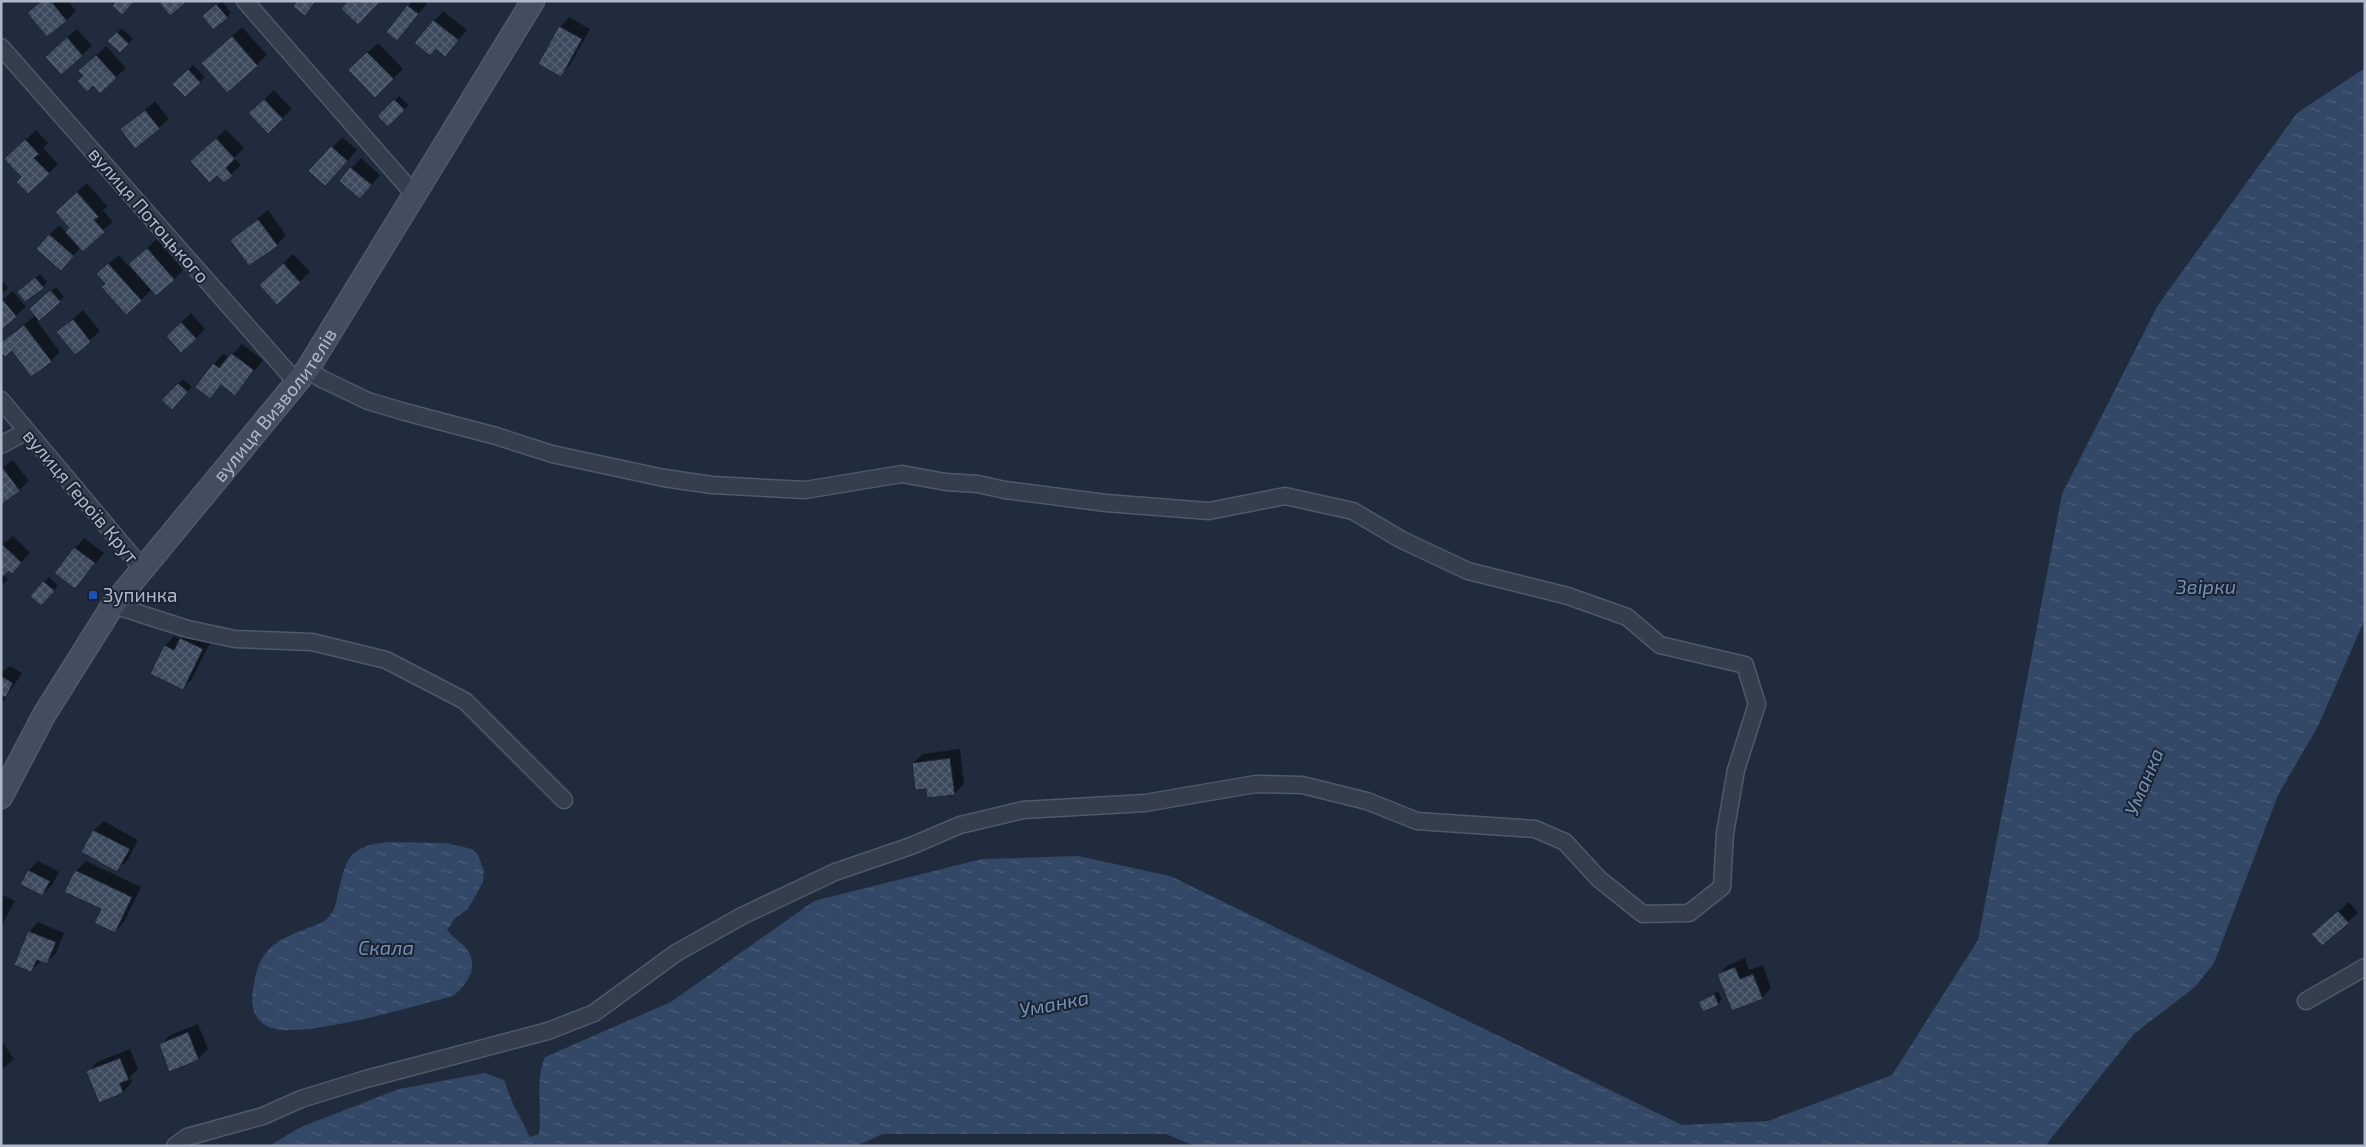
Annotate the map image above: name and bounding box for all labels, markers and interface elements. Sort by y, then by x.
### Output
street label: вулиця Потоцького [83,142,215,288]
street label: вулиця Визволителів [208,324,341,486]
street label: вулиця Героїв Крут [18,424,144,568]
water label: Звірки [2175,574,2236,598]
place label: Зупинка [103,583,177,607]
marker: Зупинка [87,589,99,601]
water label: Уманка [2118,744,2168,819]
water label: Скала [358,935,414,959]
water label: Уманка [1017,985,1091,1022]

